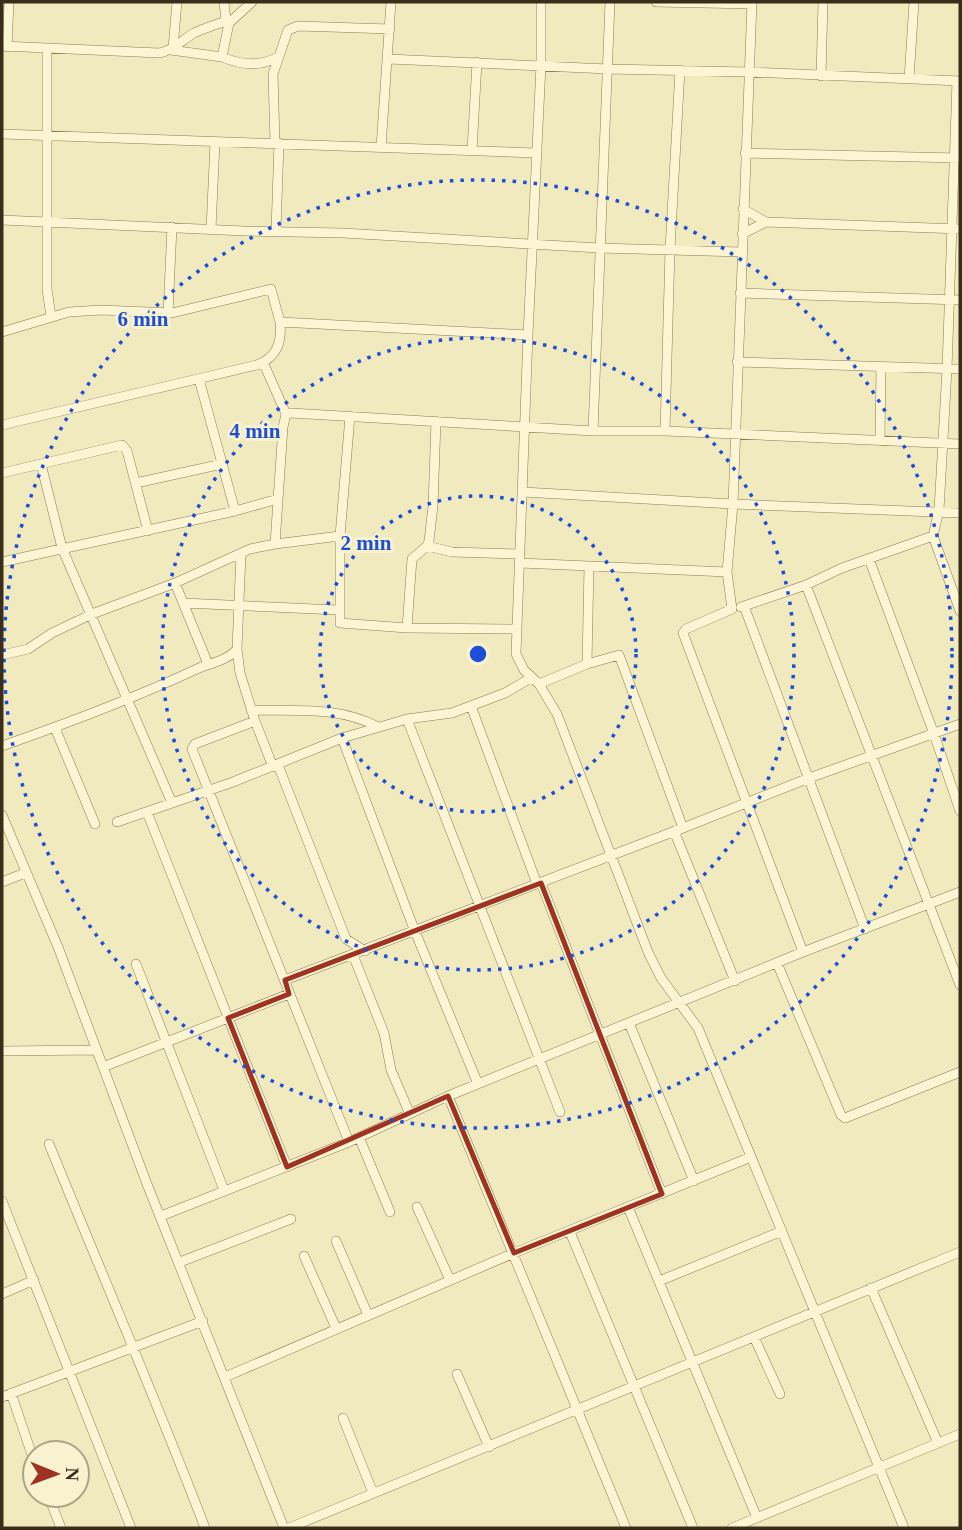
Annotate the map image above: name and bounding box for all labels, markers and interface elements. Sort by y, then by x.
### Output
text: 6 min [118,307,169,331]
text: 4 min [230,419,281,443]
text: 2 min [341,531,392,555]
centre of rings [466,642,490,666]
north arrow [21,1439,91,1509]
text: N [62,1467,83,1482]

